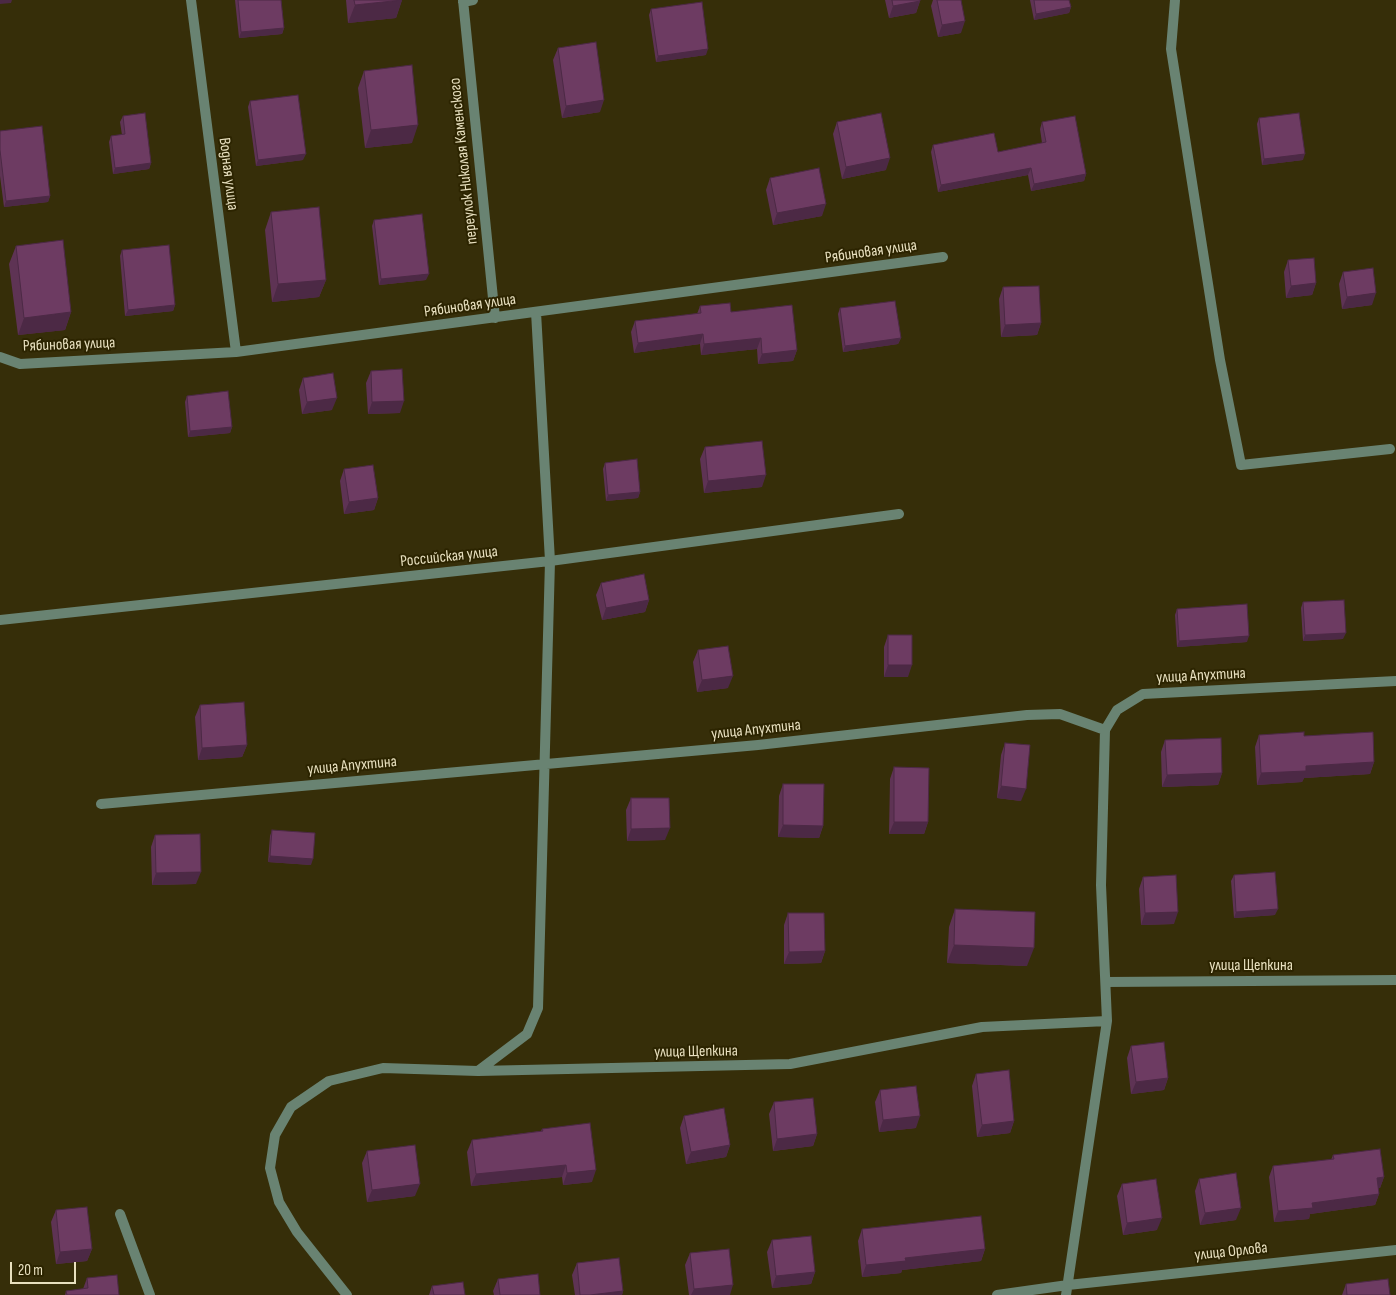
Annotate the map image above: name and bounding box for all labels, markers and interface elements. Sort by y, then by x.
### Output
street label: переулок Николая Каменского [446,77,482,245]
street label: Водная улица [214,136,242,212]
street label: Рябиновая улица [824,236,918,268]
street label: Рябиновая улица [423,290,517,322]
street label: Рябиновая улица [22,334,116,356]
street label: Российская улица [399,542,499,572]
street label: улица Апухтина [1156,664,1246,688]
street label: улица Апухтина [710,716,802,744]
street label: улица Апухтина [306,753,398,779]
street label: улица Щепкина [1209,956,1293,976]
street label: улица Щепкина [654,1042,738,1062]
street label: улица Орлова [1194,1239,1268,1265]
scale bar [12,1252,79,1284]
text: 20 m [18,1261,43,1280]

